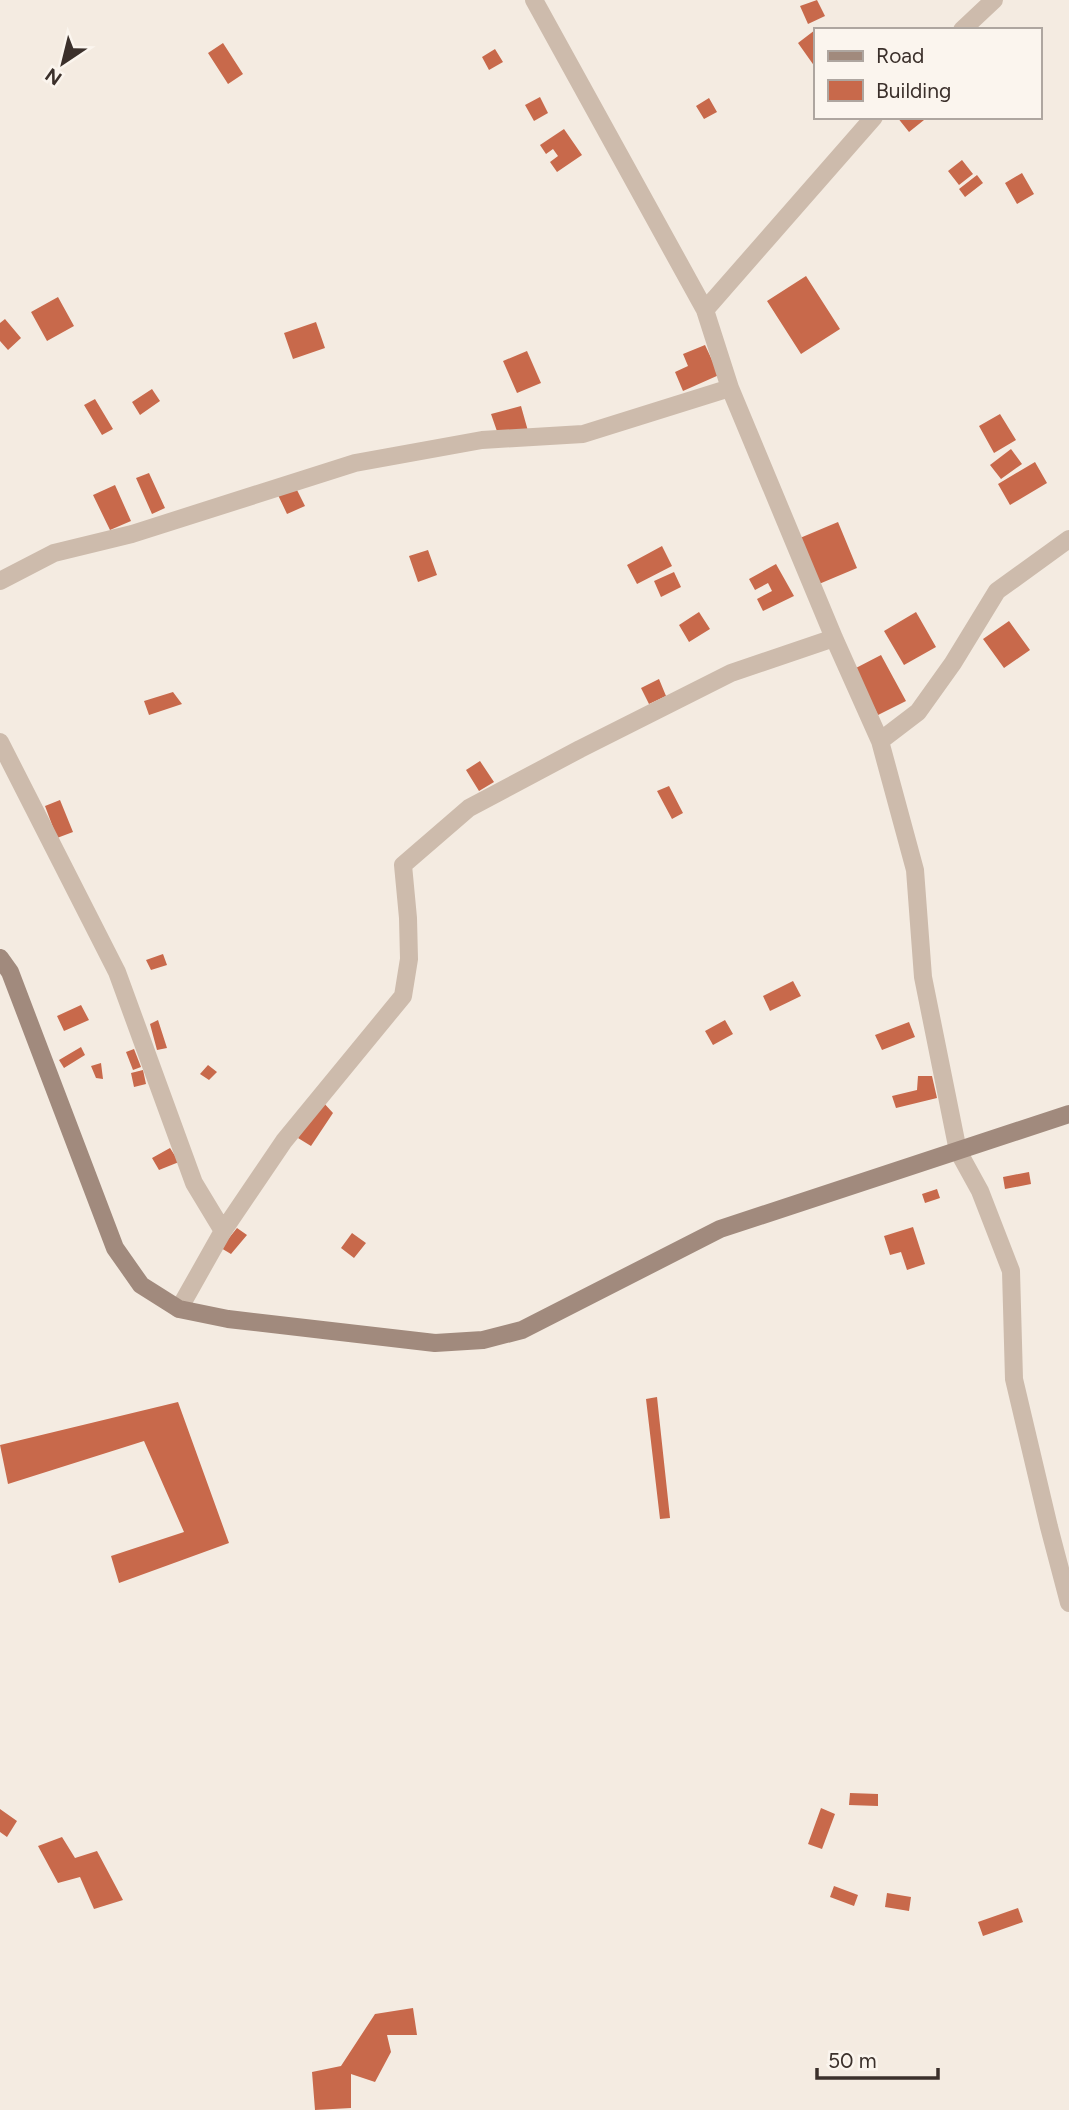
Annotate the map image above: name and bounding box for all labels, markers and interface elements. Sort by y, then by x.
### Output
north arrow [28,28,98,98]
legend [814,28,1041,119]
text: Road [876,43,924,68]
text: N [41,63,66,90]
text: Building [876,78,951,103]
scale bar [817,2036,938,2080]
text: 50 m [828,2048,877,2073]

